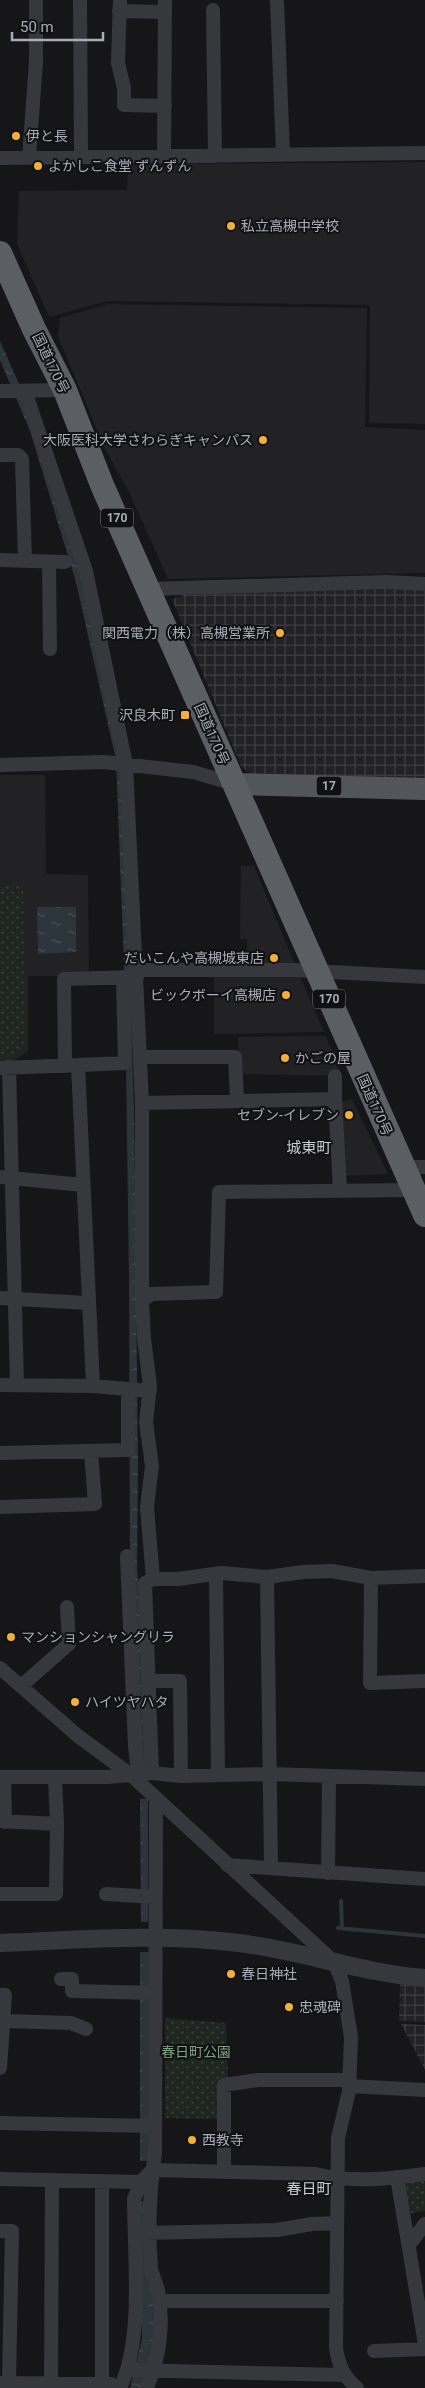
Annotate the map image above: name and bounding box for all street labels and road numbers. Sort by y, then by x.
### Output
street label: 国道170号 [29,330,73,396]
road number: 170 [101,508,133,528]
street label: 国道170号 [191,701,233,767]
road number: 17 [316,776,342,796]
road number: 170 [313,990,345,1009]
street label: 国道170号 [354,1072,396,1138]

